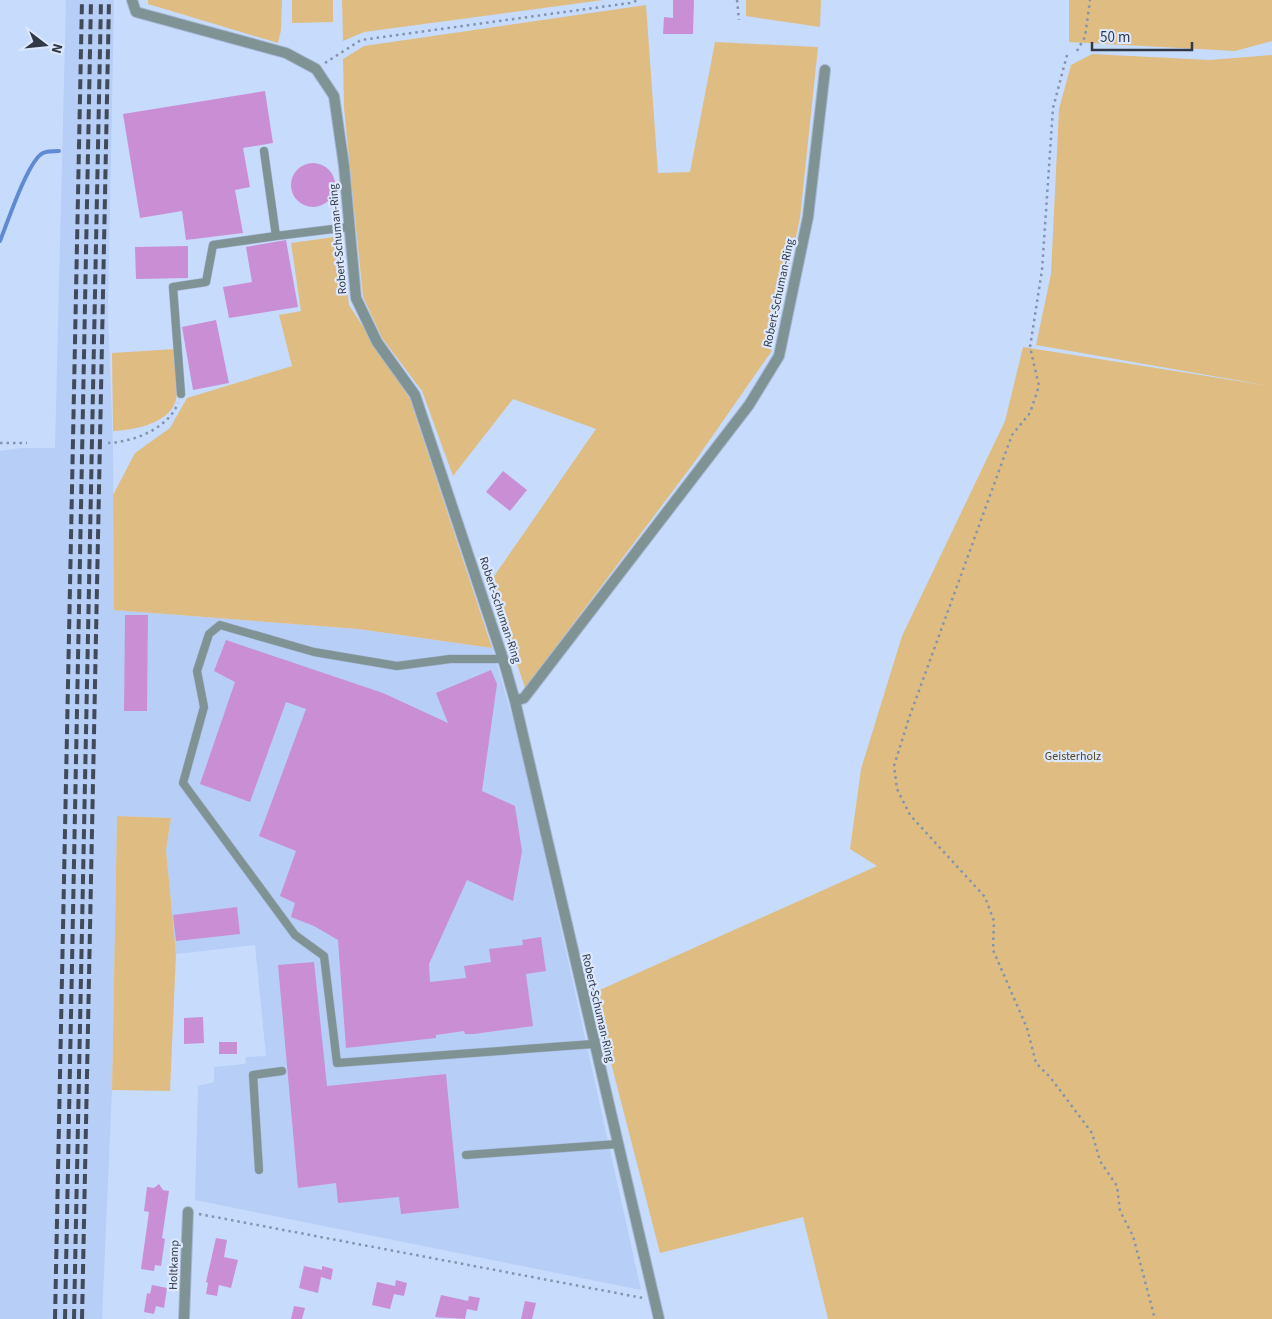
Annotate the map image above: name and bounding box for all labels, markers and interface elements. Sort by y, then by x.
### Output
north arrow [20,20,70,70]
scale bar [1092,20,1192,52]
text: 50 m [1100,27,1130,48]
text: N [46,41,67,56]
street label: Robert-Schuman-Ring [325,183,351,295]
street label: Robert-Schuman-Ring [759,237,799,349]
street label: Robert-Schuman-Ring [475,555,525,665]
park label: Geisterholz [1045,748,1101,765]
street label: Robert-Schuman-Ring [577,952,619,1064]
street label: Holtkamp [165,1239,183,1290]

